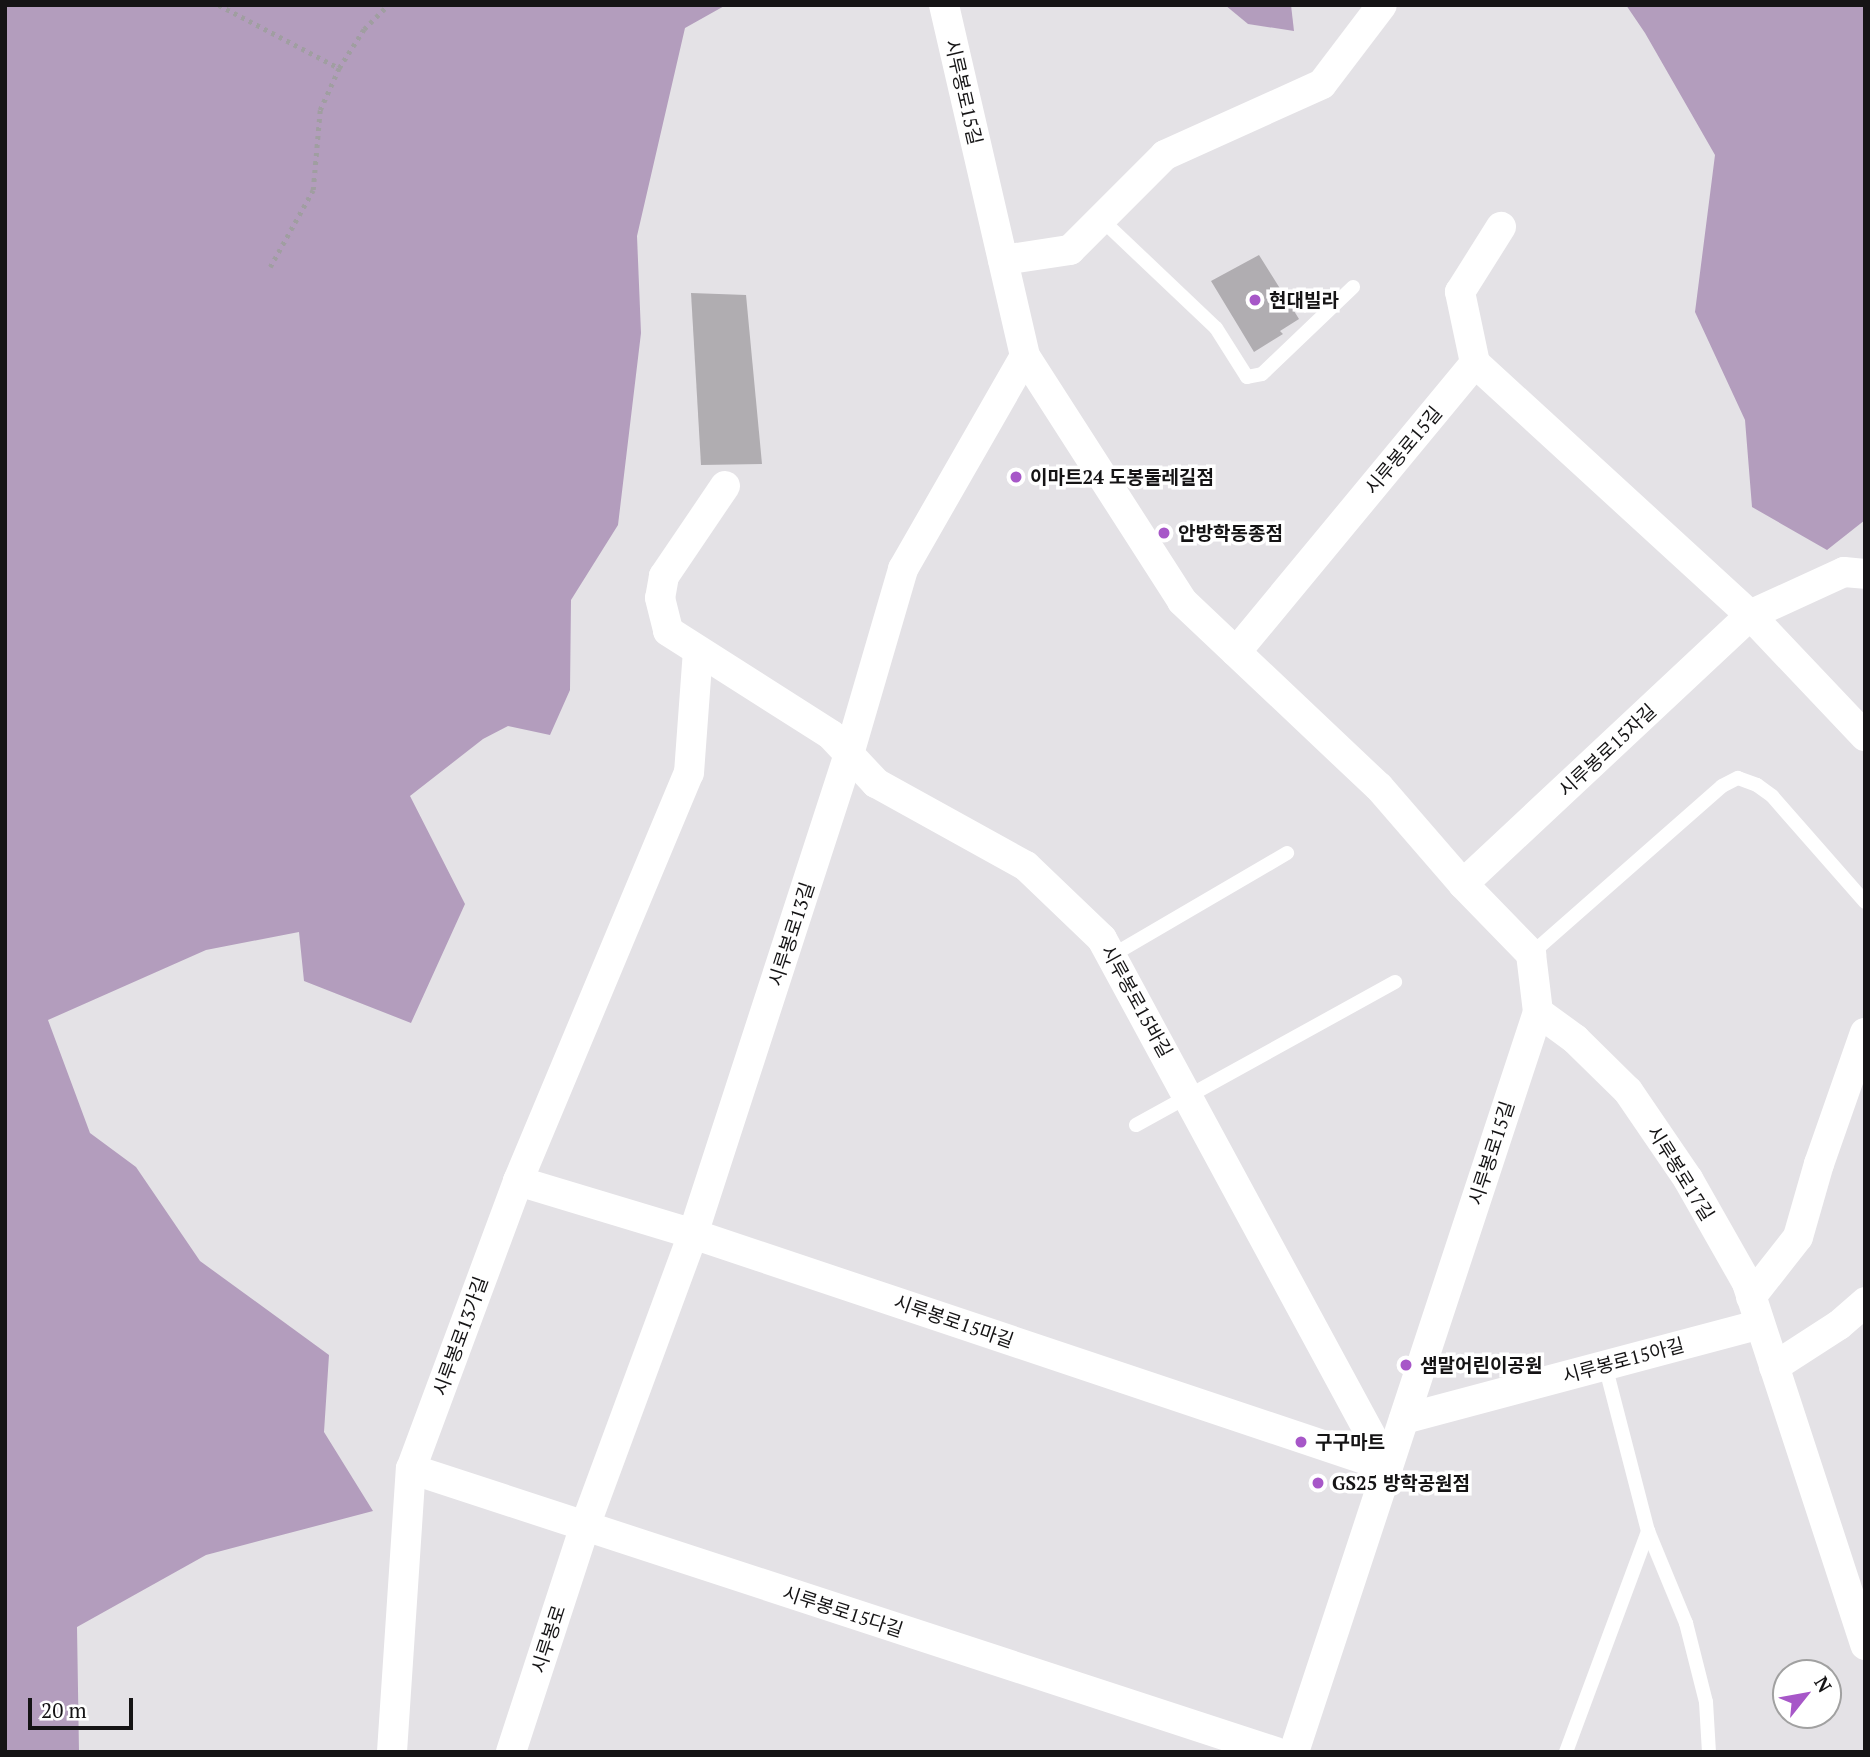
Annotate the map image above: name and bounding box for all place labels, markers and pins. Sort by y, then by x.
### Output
place label: 현대빌라 [1269,289,1339,311]
marker: 현대빌라 [1247,292,1263,308]
place label: 이마트24 도봉둘레길점 [1030,466,1214,488]
marker: 이마트24 도봉둘레길점 [1008,469,1024,485]
place label: 안방학동종점 [1178,522,1283,544]
marker: 안방학동종점 [1156,525,1172,541]
place label: 샘말어린이공원 [1420,1354,1542,1376]
marker: 샘말어린이공원 [1398,1357,1414,1373]
place label: 구구마트 [1315,1431,1385,1453]
marker: 구구마트 [1293,1434,1309,1450]
place label: GS25 방학공원점 [1332,1472,1470,1494]
marker: GS25 방학공원점 [1310,1475,1326,1491]

